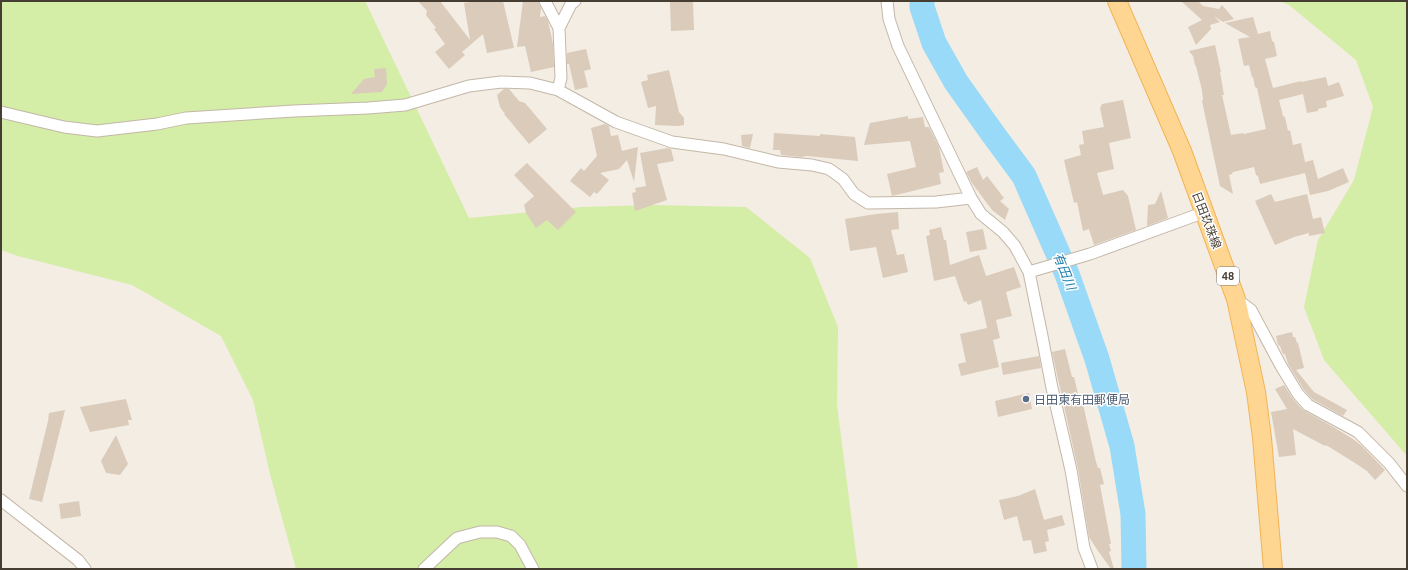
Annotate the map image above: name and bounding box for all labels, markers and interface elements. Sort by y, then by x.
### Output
street label: 日田玖珠線 [1190,190,1224,250]
water label: 有田川 [1051,250,1080,294]
road number: 48 [1217,267,1239,285]
place label: 日田東有田郵便局 [1034,393,1130,406]
marker: 日田東有田郵便局 [1021,394,1031,404]

